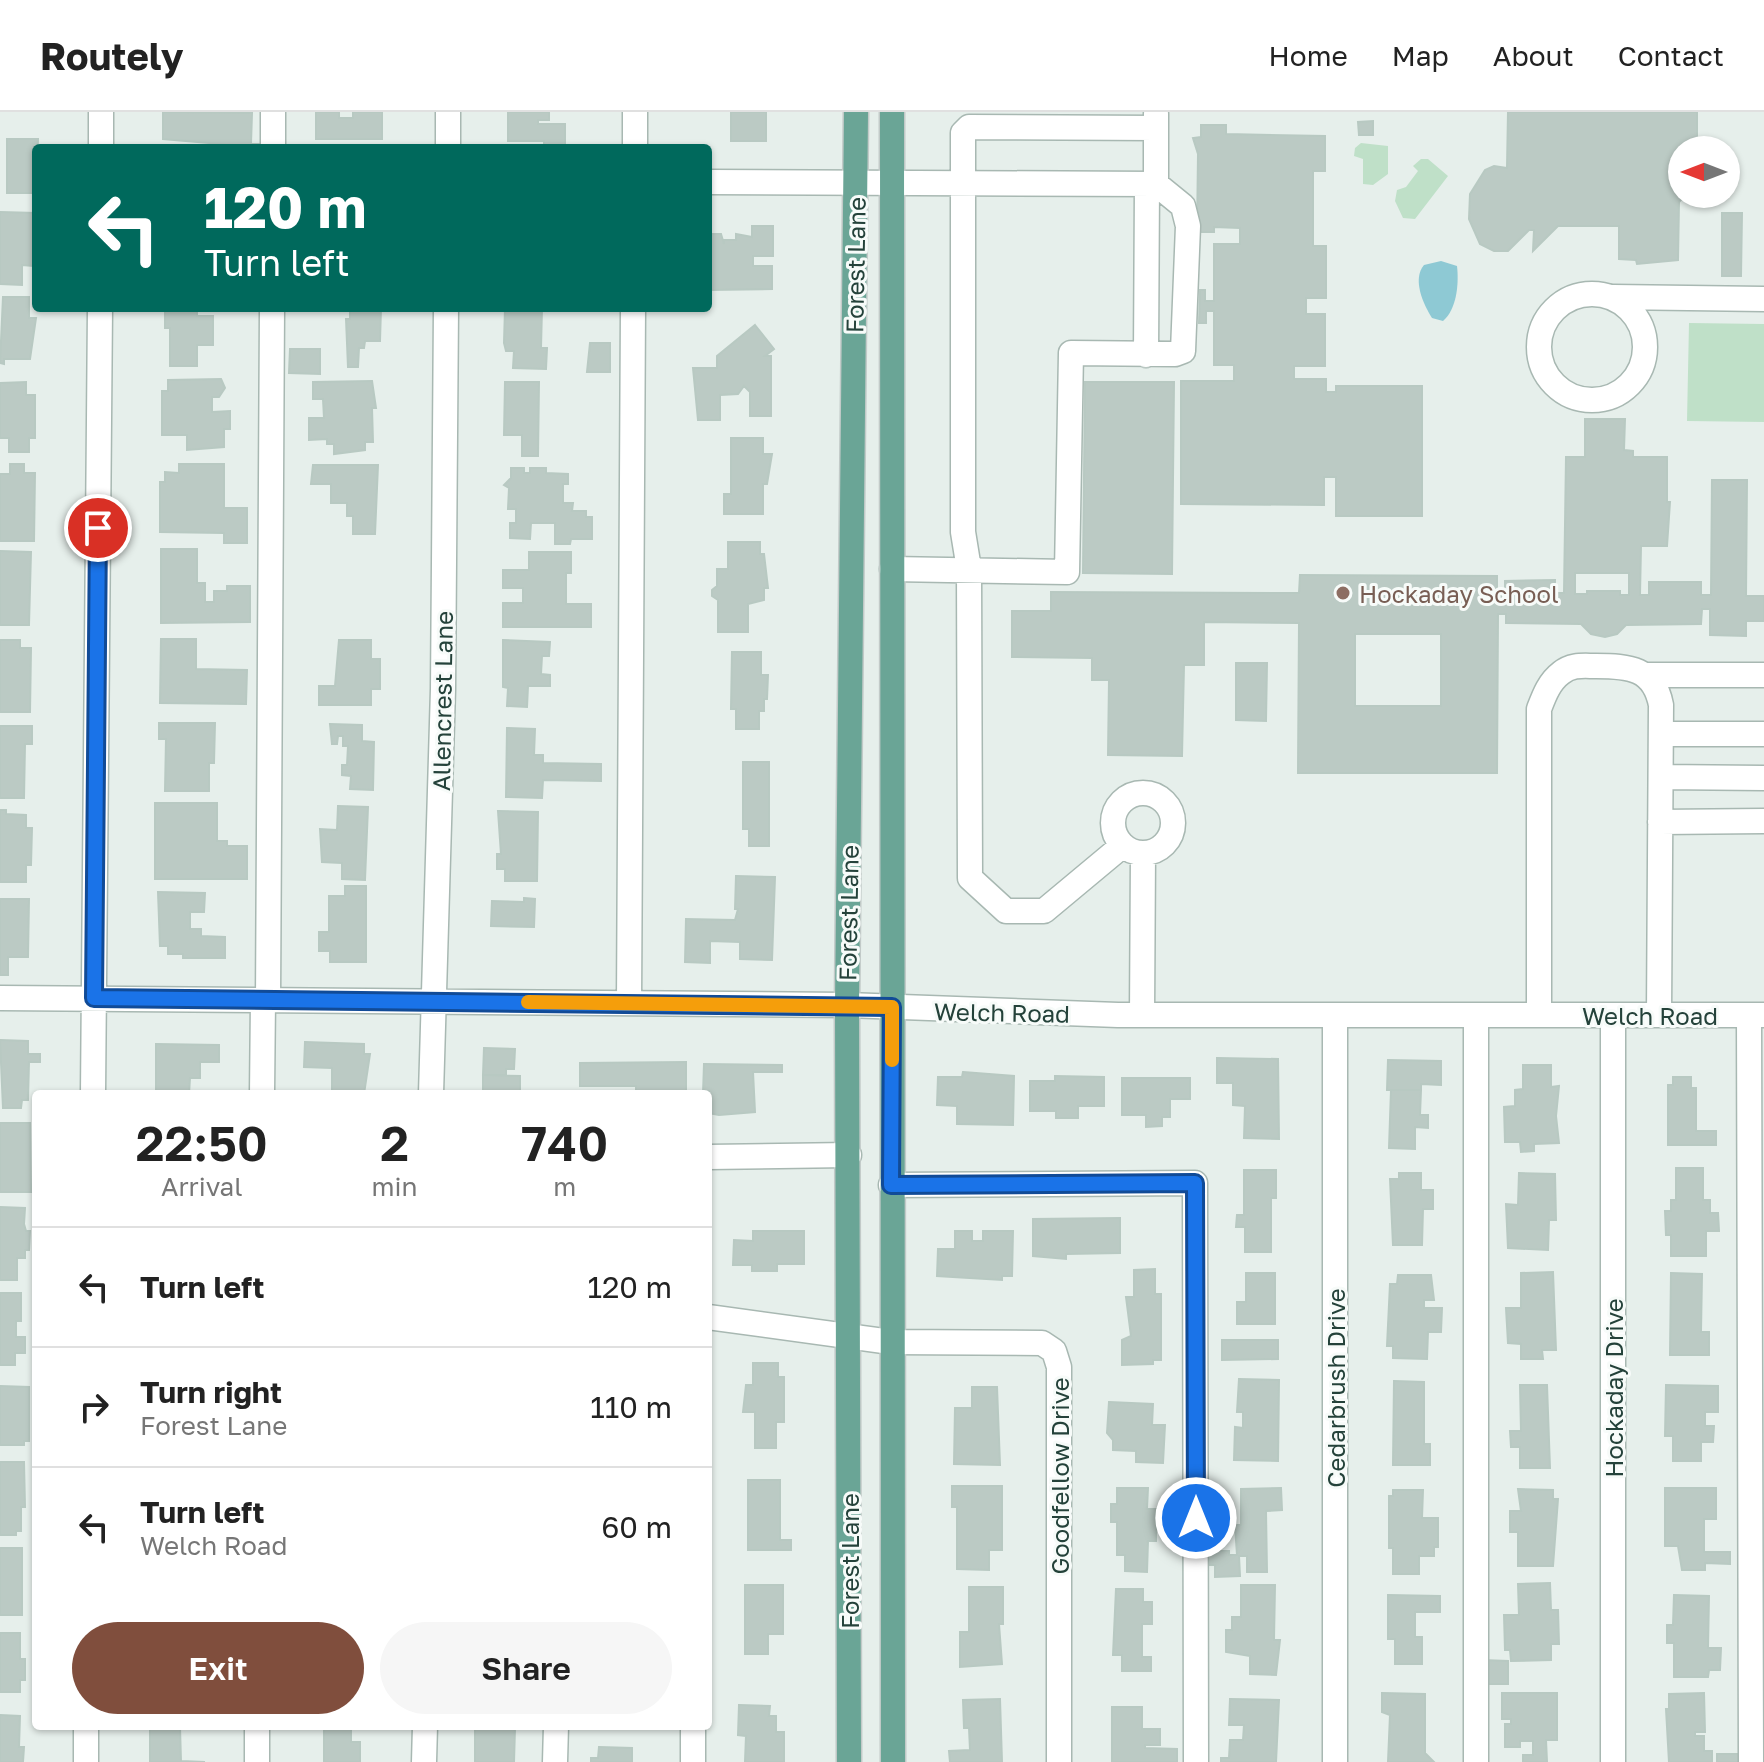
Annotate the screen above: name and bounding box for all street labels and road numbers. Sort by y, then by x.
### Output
street label: Forest Lane [839,197,871,333]
street label: Allencrest Lane [426,611,458,791]
street label: Forest Lane [832,845,864,981]
street label: Welch Road [934,996,1070,1028]
street label: Welch Road [1582,1001,1718,1030]
street label: Cedarbrush Drive [1321,1288,1350,1488]
street label: Hockaday Drive [1599,1298,1628,1478]
street label: Goodfellow Drive [1045,1377,1074,1575]
street label: Forest Lane [835,1493,864,1629]

